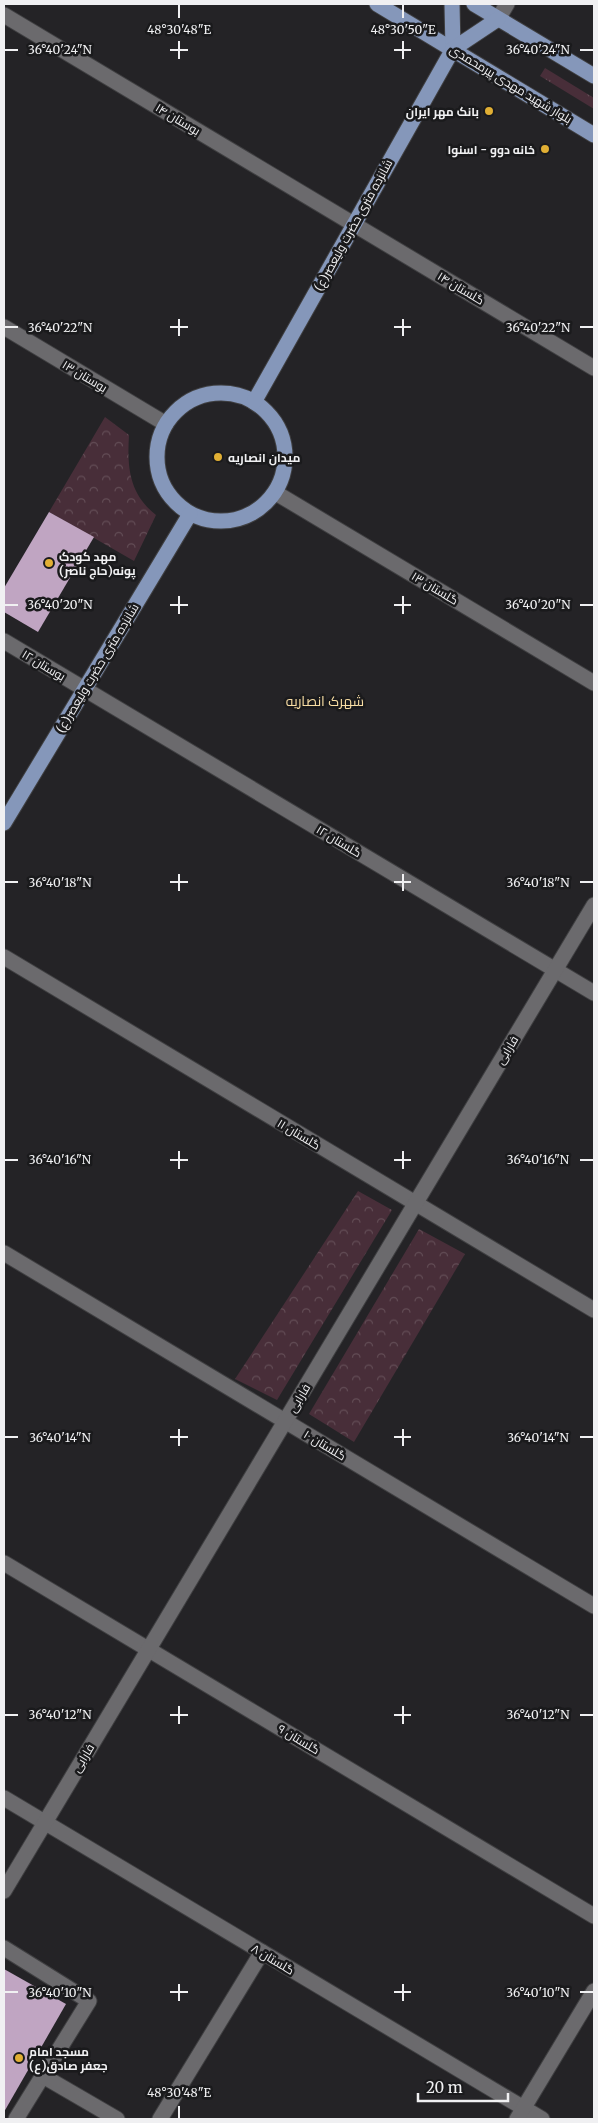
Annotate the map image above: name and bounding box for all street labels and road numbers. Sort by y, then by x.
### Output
street label: بلوار شهید مهدی پیرمحمدی [446,42,575,128]
street label: بوستان ۱۴ [153,100,203,138]
street label: شانزده متری حضرت ولیعصر(ع) [311,157,396,294]
street label: گلستان ۱۴ [435,268,487,308]
street label: بوستان ۱۳ [60,357,110,395]
street label: گلستان ۱۳ [409,568,461,608]
street label: شانزده متری حضرت ولیعصر(ع) [52,601,142,736]
street label: بوستان ۱۲ [20,646,68,684]
street label: گلستان ۱۲ [314,822,364,860]
street label: فارابی [493,1033,521,1067]
street label: گلستان ۱۱ [275,1115,323,1153]
street label: فارابی [285,1381,313,1415]
street label: گلستان ۱۰ [301,1427,349,1463]
street label: گلستان ۹ [275,1721,323,1757]
street label: فارابی [69,1741,97,1775]
street label: گلستان ۸ [249,1940,297,1978]

